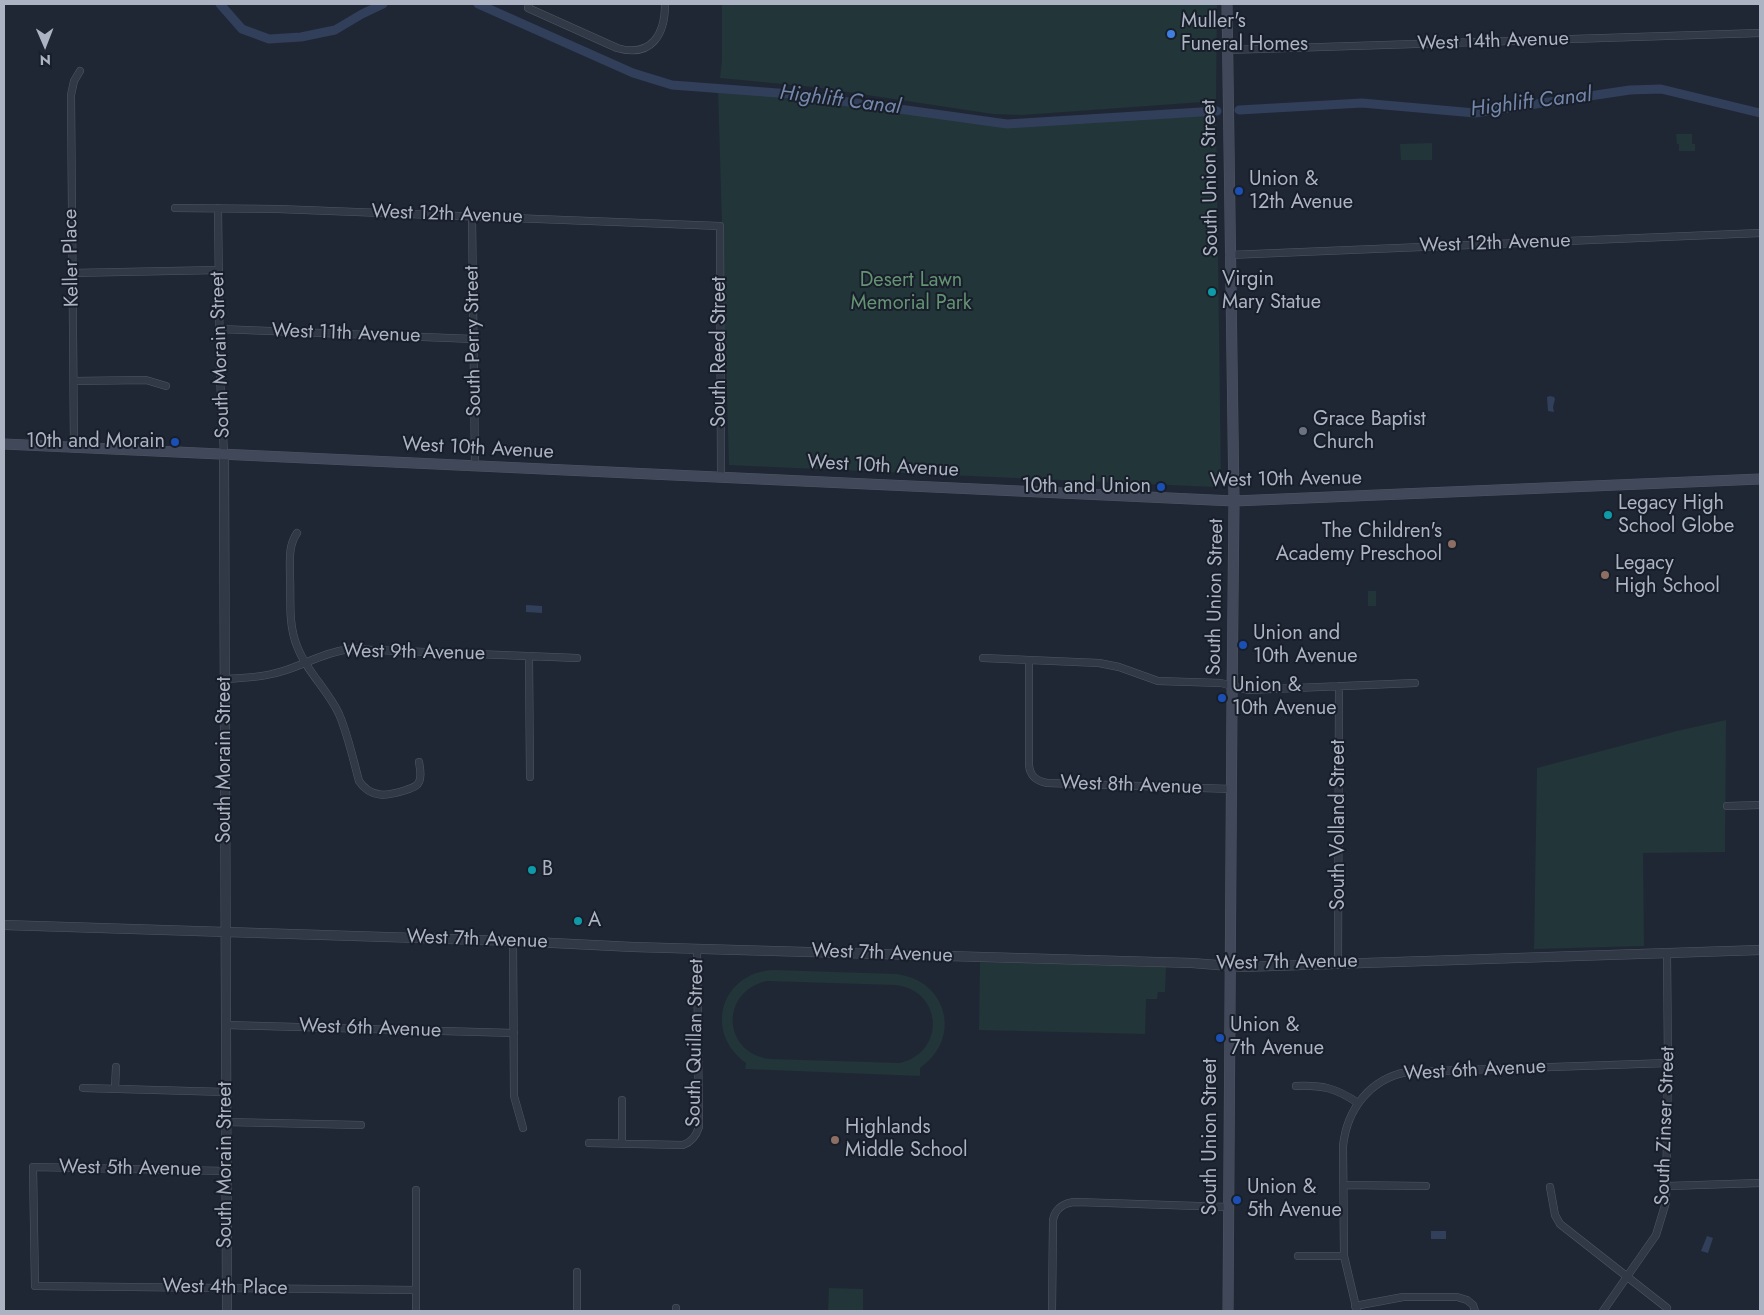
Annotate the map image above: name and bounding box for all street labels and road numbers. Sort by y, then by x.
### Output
street label: West 14th Avenue [1417,27,1569,57]
street label: South Union Street [1198,99,1224,257]
street label: West 12th Avenue [371,200,523,230]
street label: Keller Place [59,209,85,307]
street label: West 12th Avenue [1419,229,1571,259]
street label: South Perry Street [461,265,487,417]
street label: South Morain Street [206,271,236,439]
street label: South Reed Street [708,277,732,427]
street label: West 11th Avenue [271,319,421,349]
street label: West 10th Avenue [401,433,555,465]
street label: West 10th Avenue [806,451,960,483]
street label: West 10th Avenue [1210,467,1362,493]
street label: South Union Street [1203,518,1229,676]
street label: West 9th Avenue [343,640,485,666]
street label: South Morain Street [213,677,237,843]
street label: South Volland Street [1327,740,1351,910]
street label: West 8th Avenue [1060,772,1202,800]
street label: West 7th Avenue [406,926,548,954]
street label: West 7th Avenue [811,940,953,968]
street label: West 7th Avenue [1216,950,1358,976]
street label: South Quillan Street [683,959,709,1127]
street label: West 6th Avenue [298,1015,442,1043]
street label: South Zinser Street [1651,1046,1681,1206]
street label: West 6th Avenue [1403,1055,1547,1087]
street label: South Union Street [1199,1058,1223,1216]
street label: South Morain Street [214,1082,238,1248]
street label: West 5th Avenue [59,1156,201,1182]
street label: West 4th Place [162,1275,288,1301]

